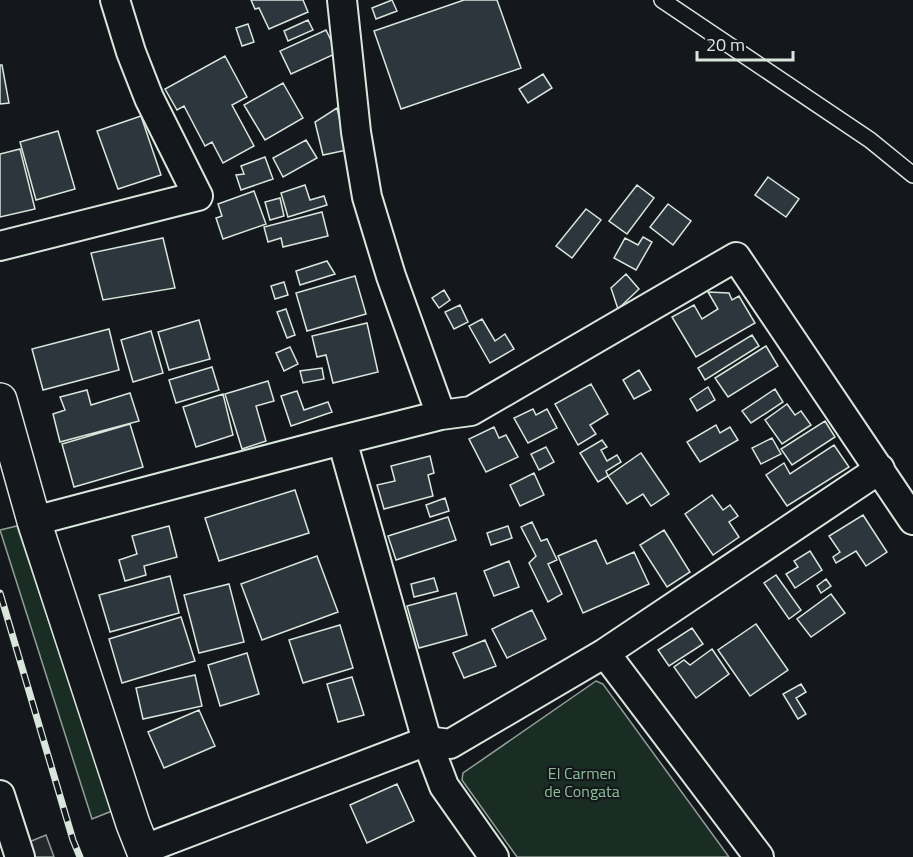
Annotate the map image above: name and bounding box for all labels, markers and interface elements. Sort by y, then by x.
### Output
scale bar [697,24,793,62]
text: 20 m [706,31,745,58]
park label: El Carmen de Congata [544,761,620,803]

